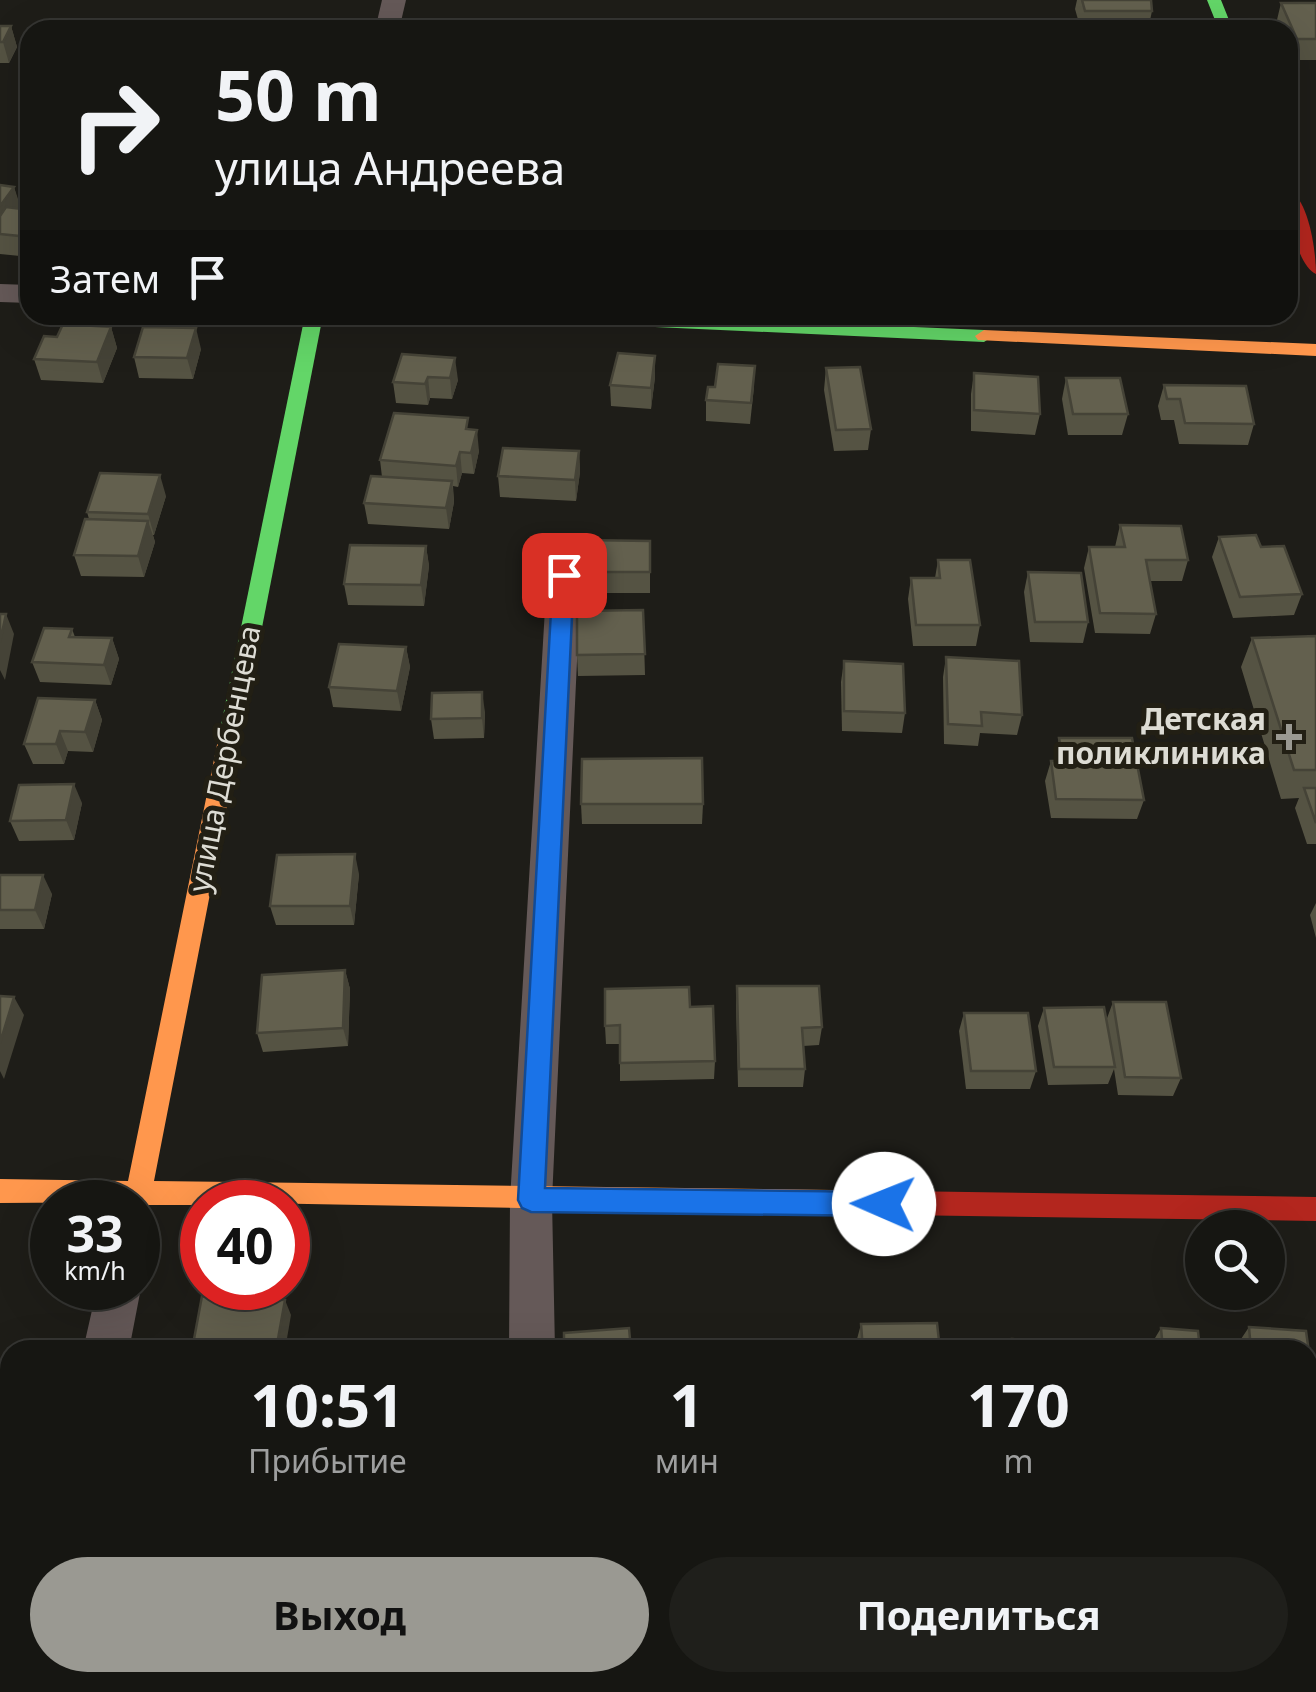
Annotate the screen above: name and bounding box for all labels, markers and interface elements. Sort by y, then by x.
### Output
text: 50 m [215,46,382,142]
icon: right [50,60,180,190]
text: улица Андреева [215,137,565,198]
icon: arrive [180,250,235,305]
text: Затем [50,252,160,304]
pin [522,533,607,618]
icon: arrive [537,548,592,603]
street label: улица Дербенцева [178,622,269,896]
place label: Детская поликлиника [1056,698,1266,773]
marker: Детская поликлиника [1276,724,1302,750]
position arrow [832,1152,936,1256]
speed limit sign: 40 [180,1180,310,1310]
text: 33 [66,1199,124,1267]
map controls [1185,1210,1285,1310]
button: search [1185,1210,1285,1310]
text: km/h [64,1253,126,1287]
text: 10:51 [250,1363,404,1445]
text: 1 [670,1363,704,1445]
text: 170 [967,1363,1070,1445]
text: Прибытие [248,1439,407,1482]
text: мин [655,1439,719,1482]
text: m [1003,1439,1033,1482]
button: Выход [30,1557,649,1672]
button: Поделиться [669,1557,1288,1672]

